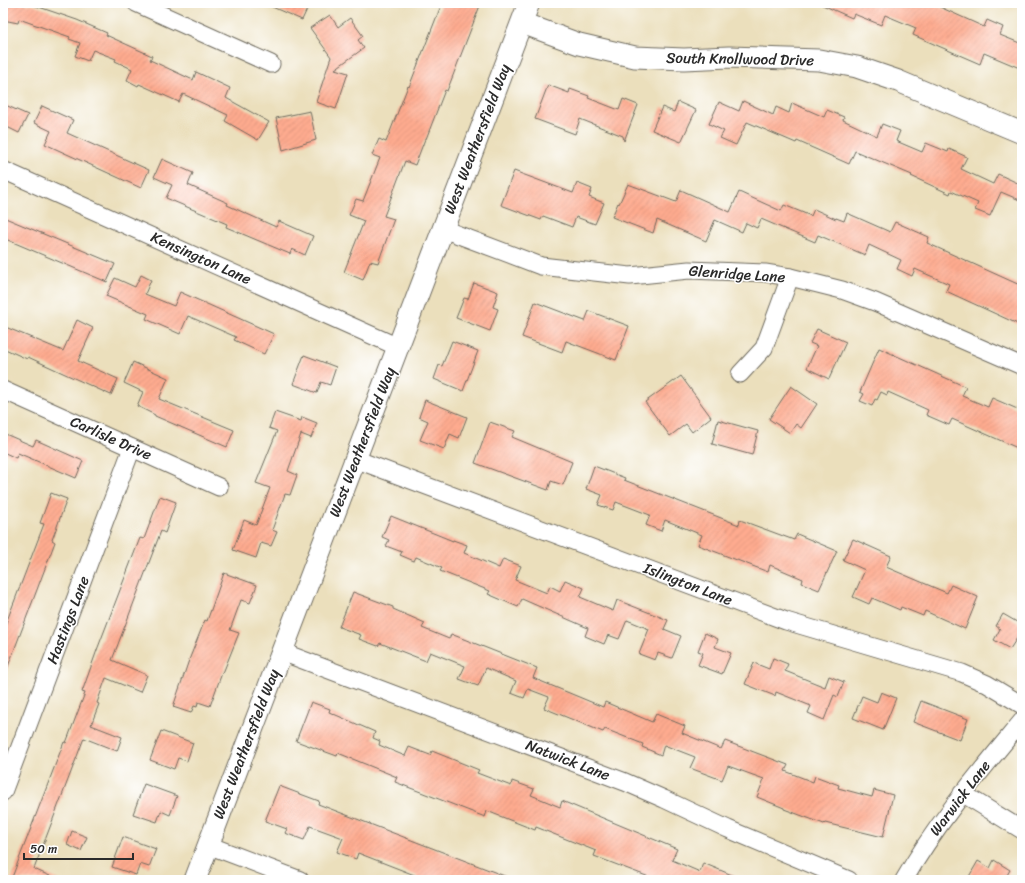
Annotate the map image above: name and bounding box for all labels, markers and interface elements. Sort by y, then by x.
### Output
street label: South Knollwood Drive [666,45,814,73]
street label: West Weathersfield Way [436,60,518,218]
street label: Kensington Lane [146,224,256,292]
street label: Glenridge Lane [688,258,786,290]
street label: West Weathersfield Way [321,363,403,521]
street label: Carlisle Drive [66,408,156,468]
street label: Islington Lane [639,555,737,613]
street label: Hastings Lane [39,572,97,668]
street label: West Weathersfield Way [205,665,287,823]
street label: Natwick Lane [522,732,614,788]
street label: Warwick Lane [923,754,997,842]
scale bar [24,835,133,861]
text: 50 m [30,838,57,860]

